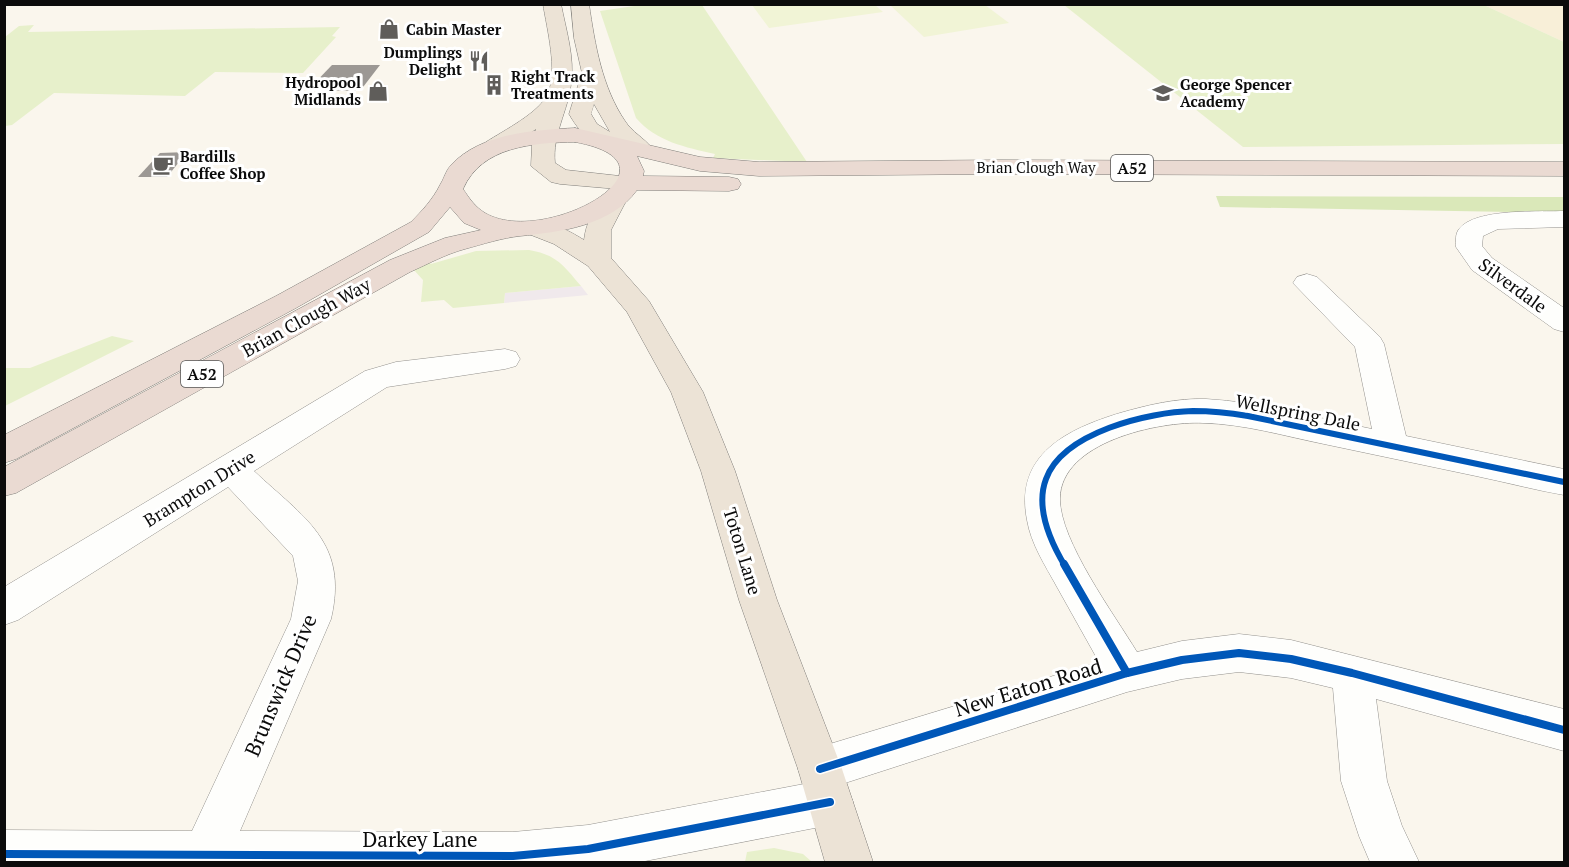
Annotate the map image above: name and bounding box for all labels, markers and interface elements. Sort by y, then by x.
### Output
shop icon: Cabin Master [377,17,401,41]
place label: Cabin Master [406,19,502,39]
place label: Dumplings Delight [384,42,462,79]
restaurant icon: Dumplings Delight [467,49,491,73]
place label: Right Track Treatments [511,66,595,103]
place label: Hydropool Midlands [285,72,361,109]
building icon: Right Track Treatments [482,73,506,97]
place label: George Spencer Academy [1180,74,1292,111]
shop icon: Hydropool Midlands [366,79,390,103]
school or university icon: George Spencer Academy [1151,81,1175,105]
place label: Bardills Coffee Shop [180,146,266,183]
cafe icon: Bardills Coffee Shop [151,153,175,177]
road number: A52 [1111,155,1153,181]
street label: Brian Clough Way [976,157,1096,177]
street label: Silverdale [1474,252,1552,318]
street label: Brian Clough Way [238,271,375,362]
road number: A52 [181,361,223,387]
street label: Wellspring Dale [1234,388,1362,436]
street label: Brampton Drive [139,444,259,532]
street label: Toton Lane [718,504,768,598]
street label: Brunswick Drive [237,610,323,760]
street label: New Eaton Road [951,651,1106,723]
street label: Darkey Lane [362,825,478,853]

